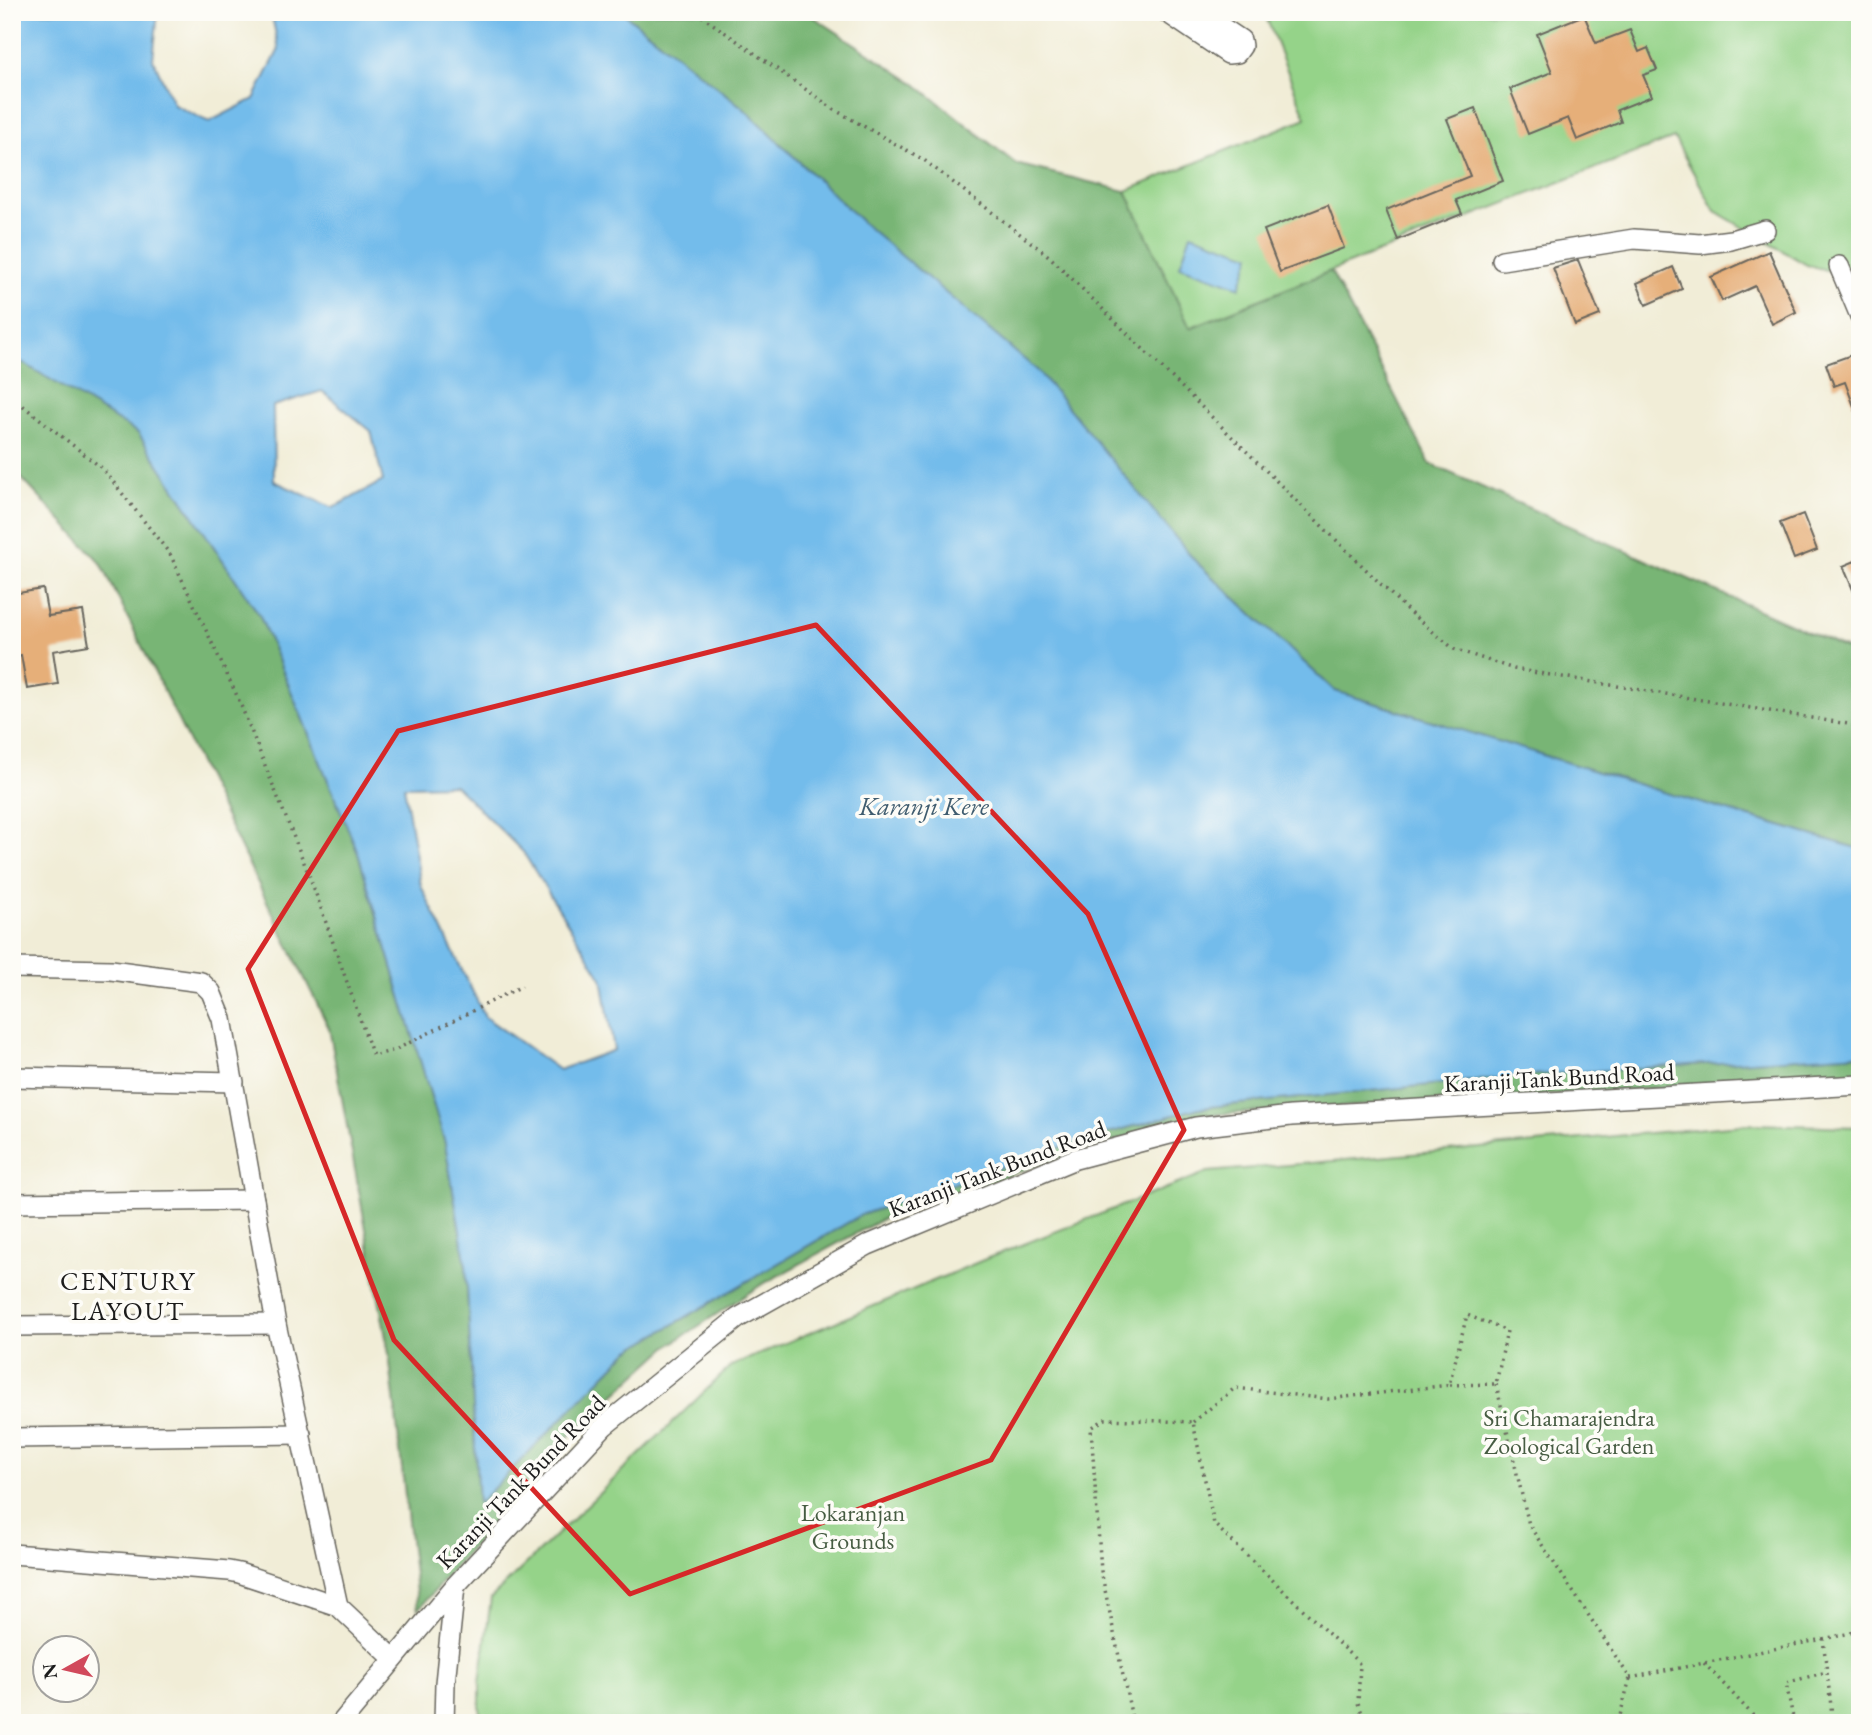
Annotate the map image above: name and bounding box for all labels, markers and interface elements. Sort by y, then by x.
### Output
water label: Karanji Kere [858,789,990,823]
street label: Karanji Tank Bund Road [1443,1056,1676,1099]
street label: Karanji Tank Bund Road [884,1112,1111,1224]
district label: CENTURY LAYOUT [60,1264,196,1328]
street label: Karanji Tank Bund Road [429,1387,613,1575]
park label: Sri Chamarajendra Zoological Garden [1483,1402,1655,1461]
park label: Lokaranjan Grounds [801,1497,905,1556]
north arrow [32,1634,102,1704]
text: N [36,1661,63,1681]

